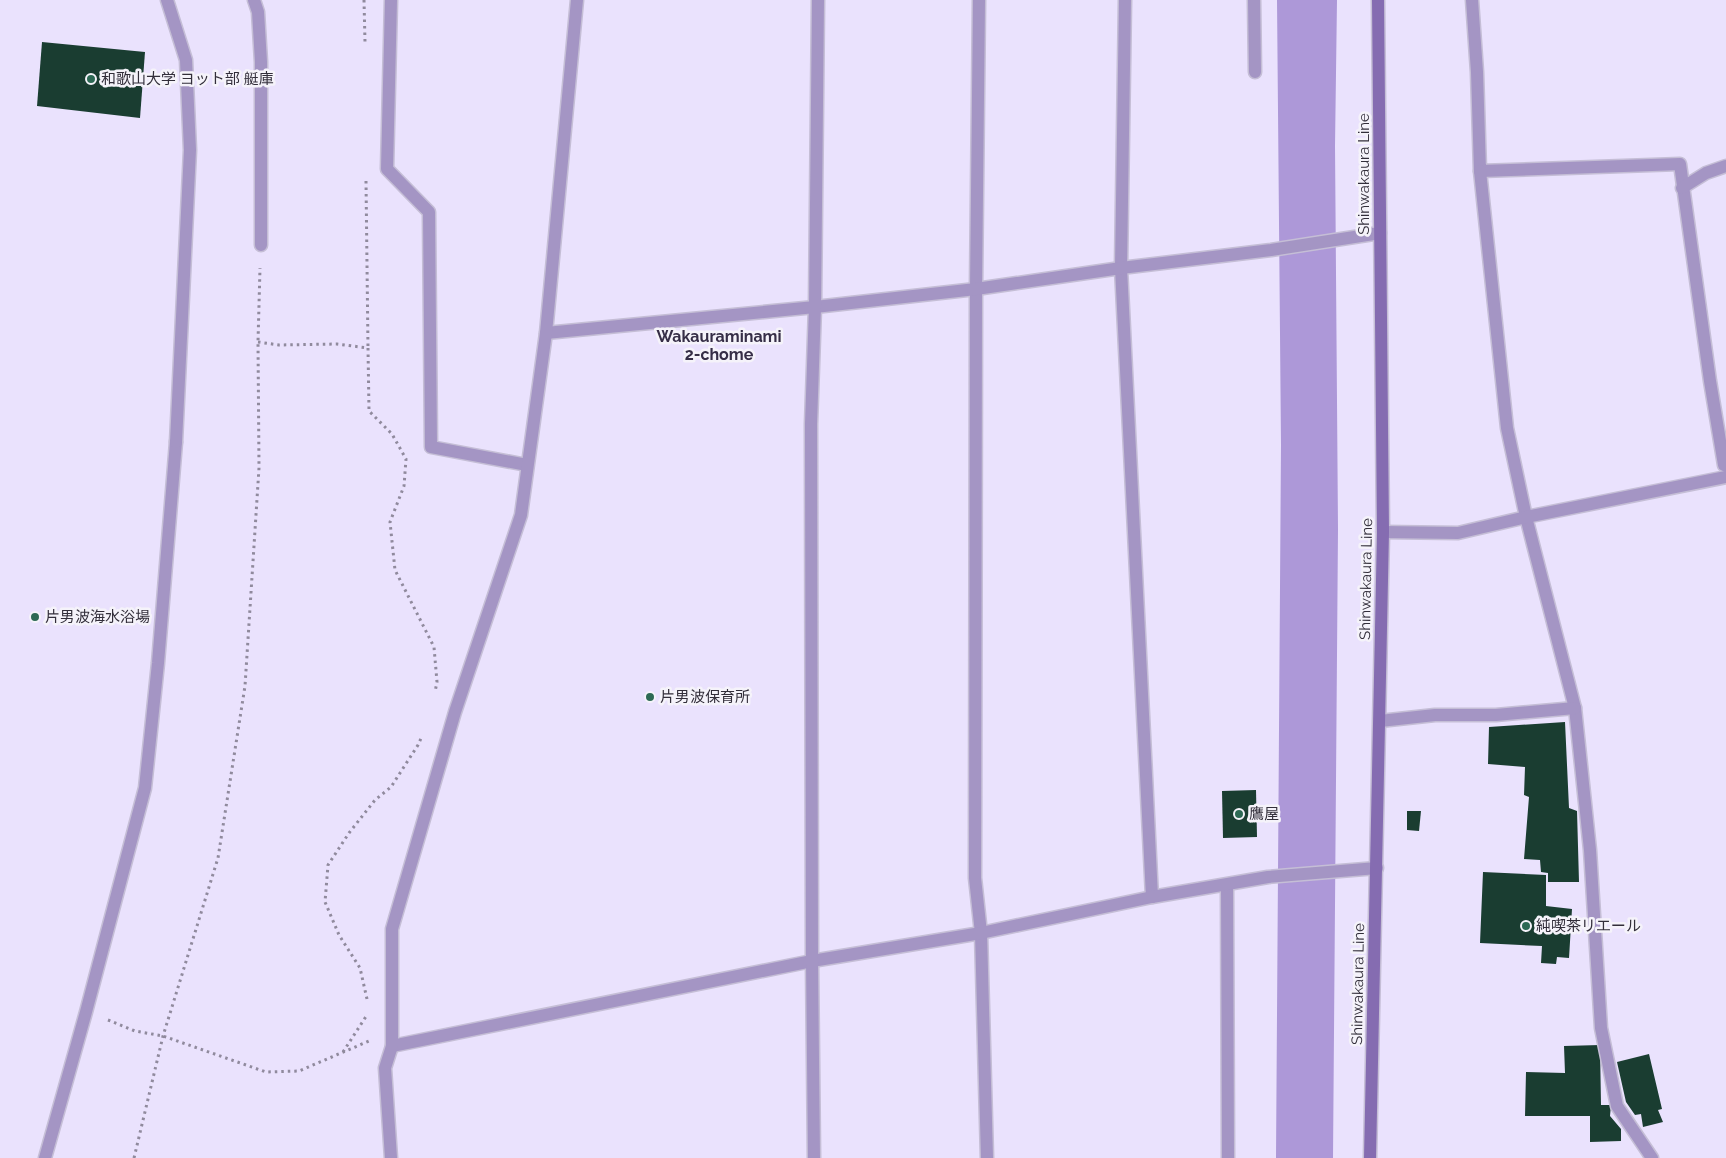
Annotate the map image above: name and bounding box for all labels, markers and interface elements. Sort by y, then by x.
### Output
place label: 和歌山大学 ヨット部 艇庫 [101,70,274,88]
marker: 和歌山大学 ヨット部 艇庫 [85,73,97,85]
street label: Shinwakaura Line [1355,113,1373,235]
district label: Wakauraminami 2-chome [656,327,782,364]
street label: Shinwakaura Line [1356,518,1376,640]
place label: 片男波海水浴場 [45,608,150,626]
marker: 片男波海水浴場 [29,611,41,623]
place label: 片男波保育所 [660,688,750,706]
marker: 片男波保育所 [644,691,656,703]
place label: 鷹屋 [1249,805,1279,823]
marker: 鷹屋 [1233,808,1245,820]
place label: 純喫茶リエール [1536,917,1641,935]
marker: 純喫茶リエール [1520,920,1532,932]
street label: Shinwakaura Line [1348,923,1368,1045]

